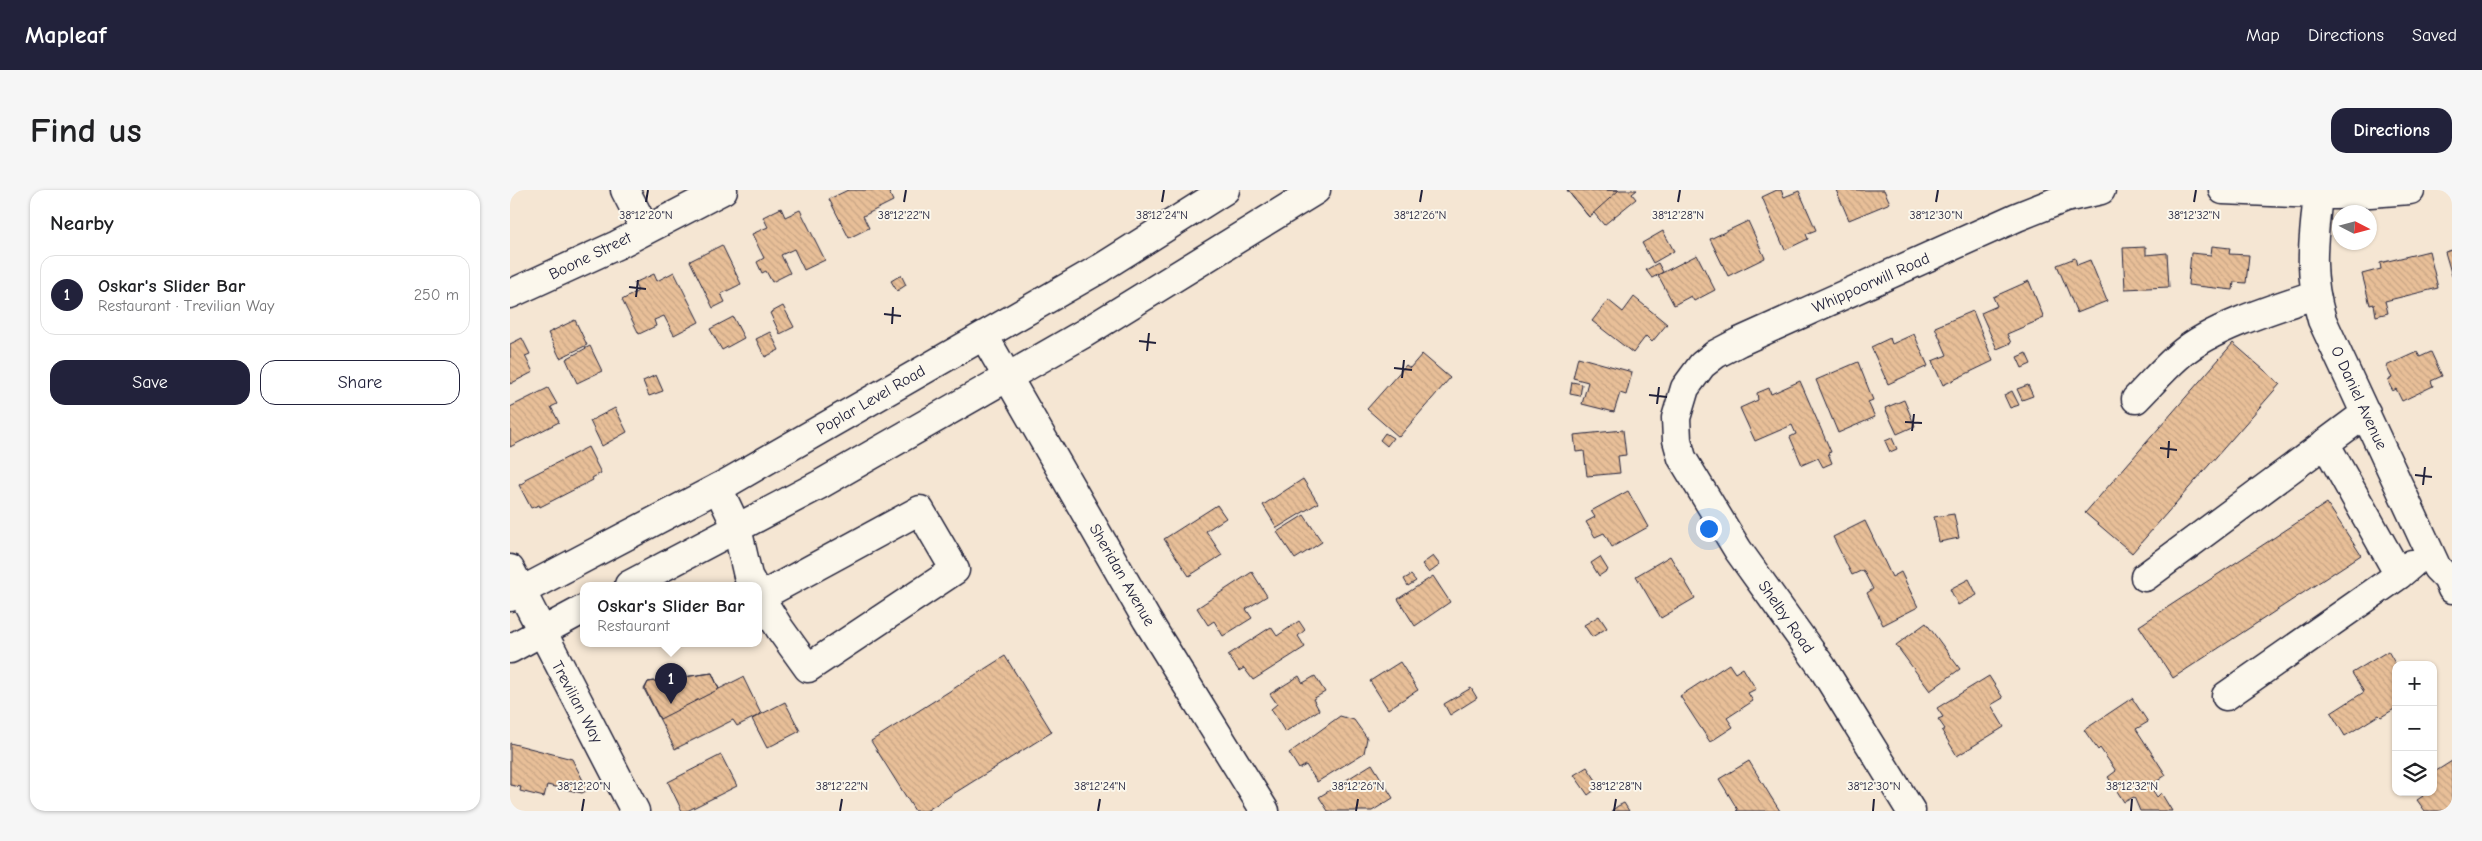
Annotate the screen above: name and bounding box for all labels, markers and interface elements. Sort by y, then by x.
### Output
text: Mapleaf [25,21,106,49]
text: Map [2246,25,2280,46]
text: Directions [2308,25,2384,46]
text: Saved [2412,25,2457,46]
button: Directions [2331,108,2452,153]
text: Find us [30,110,142,151]
north arrow [2332,205,2377,250]
text: 38°12'20"N [619,208,673,222]
text: 38°12'22"N [878,208,930,222]
text: 38°12'24"N [1136,208,1188,222]
text: 38°12'26"N [1394,208,1446,222]
text: 38°12'28"N [1652,208,1704,222]
text: 38°12'30"N [1909,208,1963,222]
text: 38°12'32"N [2168,208,2220,222]
text: Nearby [50,211,114,235]
street label: Boone Street [546,228,634,284]
street label: Whippoorwill Road [1810,249,1932,317]
text: Oskar's Slider Bar [98,275,245,297]
text: 1 [64,286,70,304]
text: 250 m [414,286,459,304]
text: Restaurant · Trevilian Way [98,297,274,315]
street label: O Daniel Avenue [2327,343,2391,453]
button: Save [50,360,250,405]
button: Share [260,360,460,405]
street label: Poplar Level Road [814,362,928,438]
your location [1696,516,1722,542]
street label: Sheridan Avenue [1085,521,1159,629]
street label: Shelby Road [1754,577,1818,657]
popup [580,582,762,647]
text: Oskar's Slider Bar [597,595,745,617]
text: Restaurant [597,617,670,635]
street label: Trevilian Way [548,658,607,747]
map controls [2392,661,2437,796]
button: + [2392,661,2437,706]
pin: 1 [655,663,687,704]
button: − [2392,706,2437,751]
button: layers [2392,751,2437,796]
text: 38°12'20"N [557,779,611,793]
text: 38°12'22"N [816,779,868,793]
text: 38°12'24"N [1074,779,1126,793]
text: 38°12'26"N [1332,779,1384,793]
text: 38°12'28"N [1590,779,1642,793]
text: 38°12'30"N [1847,779,1901,793]
text: 38°12'32"N [2106,779,2158,793]

